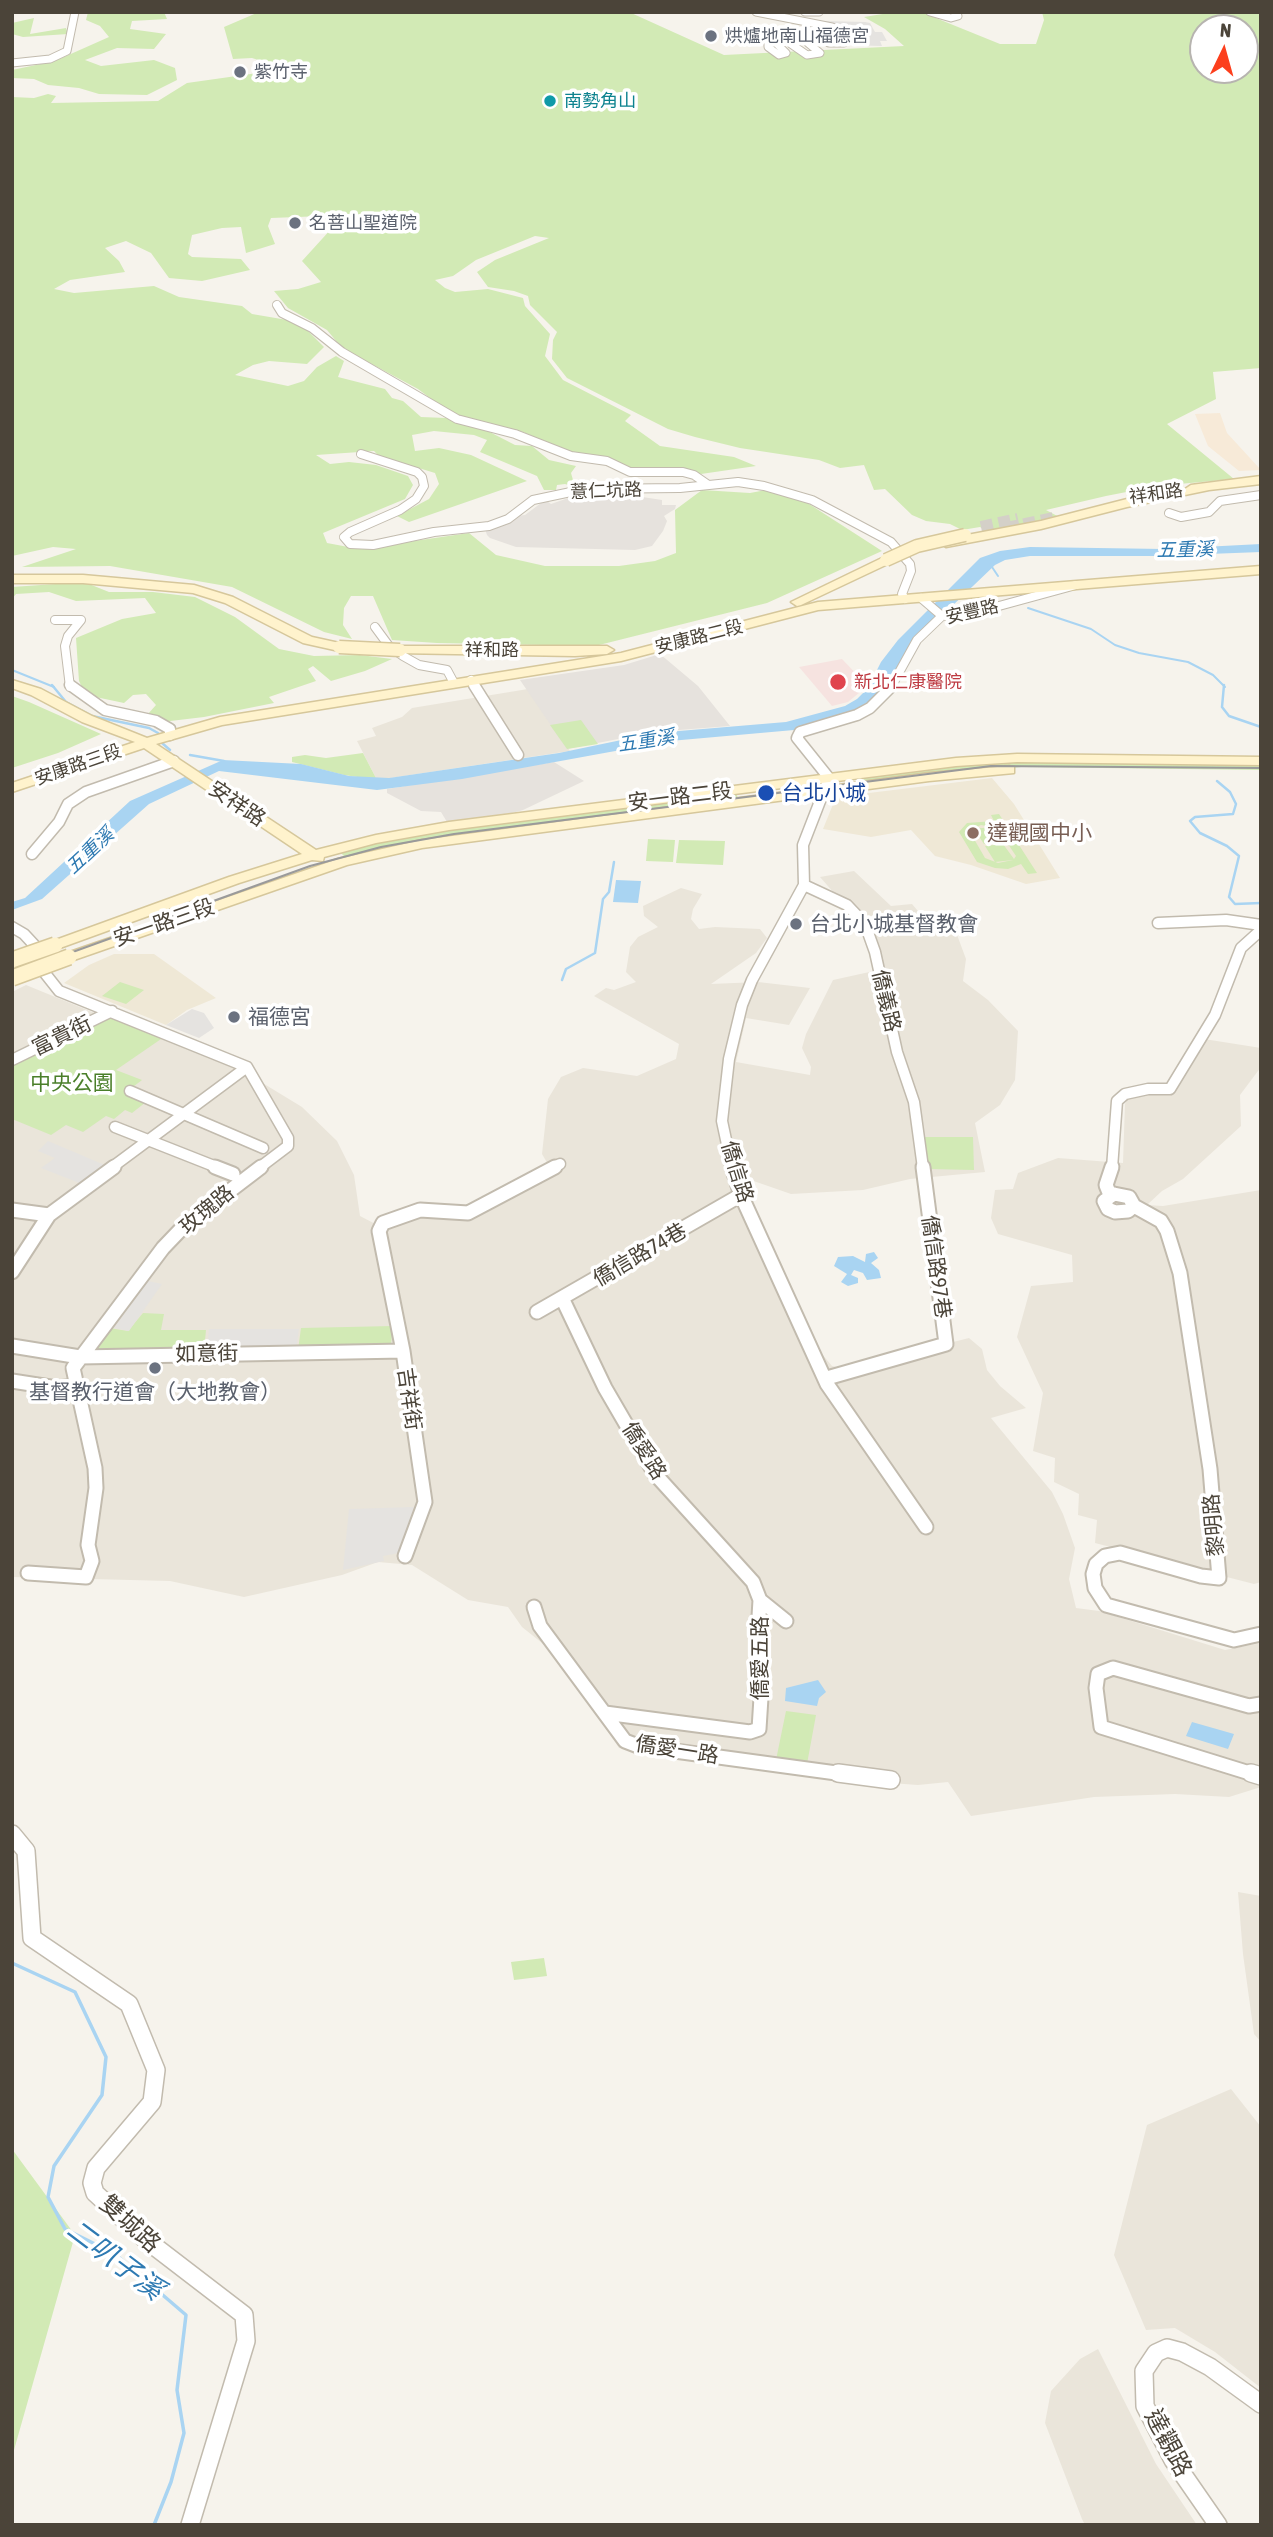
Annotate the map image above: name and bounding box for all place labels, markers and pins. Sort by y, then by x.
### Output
place label: 烘爐地南山福德宮 [725,25,869,47]
marker: 烘爐地南山福德宮 [703,28,719,44]
place label: 紫竹寺 [254,61,308,83]
marker: 紫竹寺 [232,64,248,80]
place label: 南勢角山 [564,90,636,112]
marker: 南勢角山 [542,93,558,109]
place label: 名菩山聖道院 [309,212,417,234]
marker: 名菩山聖道院 [287,215,303,231]
place label: 新北仁康醫院 [854,671,962,693]
marker: 新北仁康醫院 [828,672,848,692]
place label: 台北小城 [782,780,866,806]
marker: 台北小城 [756,783,776,803]
place label: 達觀國中小 [987,820,1092,846]
marker: 達觀國中小 [965,825,981,841]
place label: 台北小城基督教會 [810,911,978,937]
marker: 台北小城基督教會 [788,916,804,932]
place label: 福德宮 [248,1004,311,1030]
marker: 福德宮 [226,1009,242,1025]
marker: 基督教行道會（大地教會） [147,1360,163,1376]
place label: 基督教行道會（大地教會） [29,1379,281,1405]

